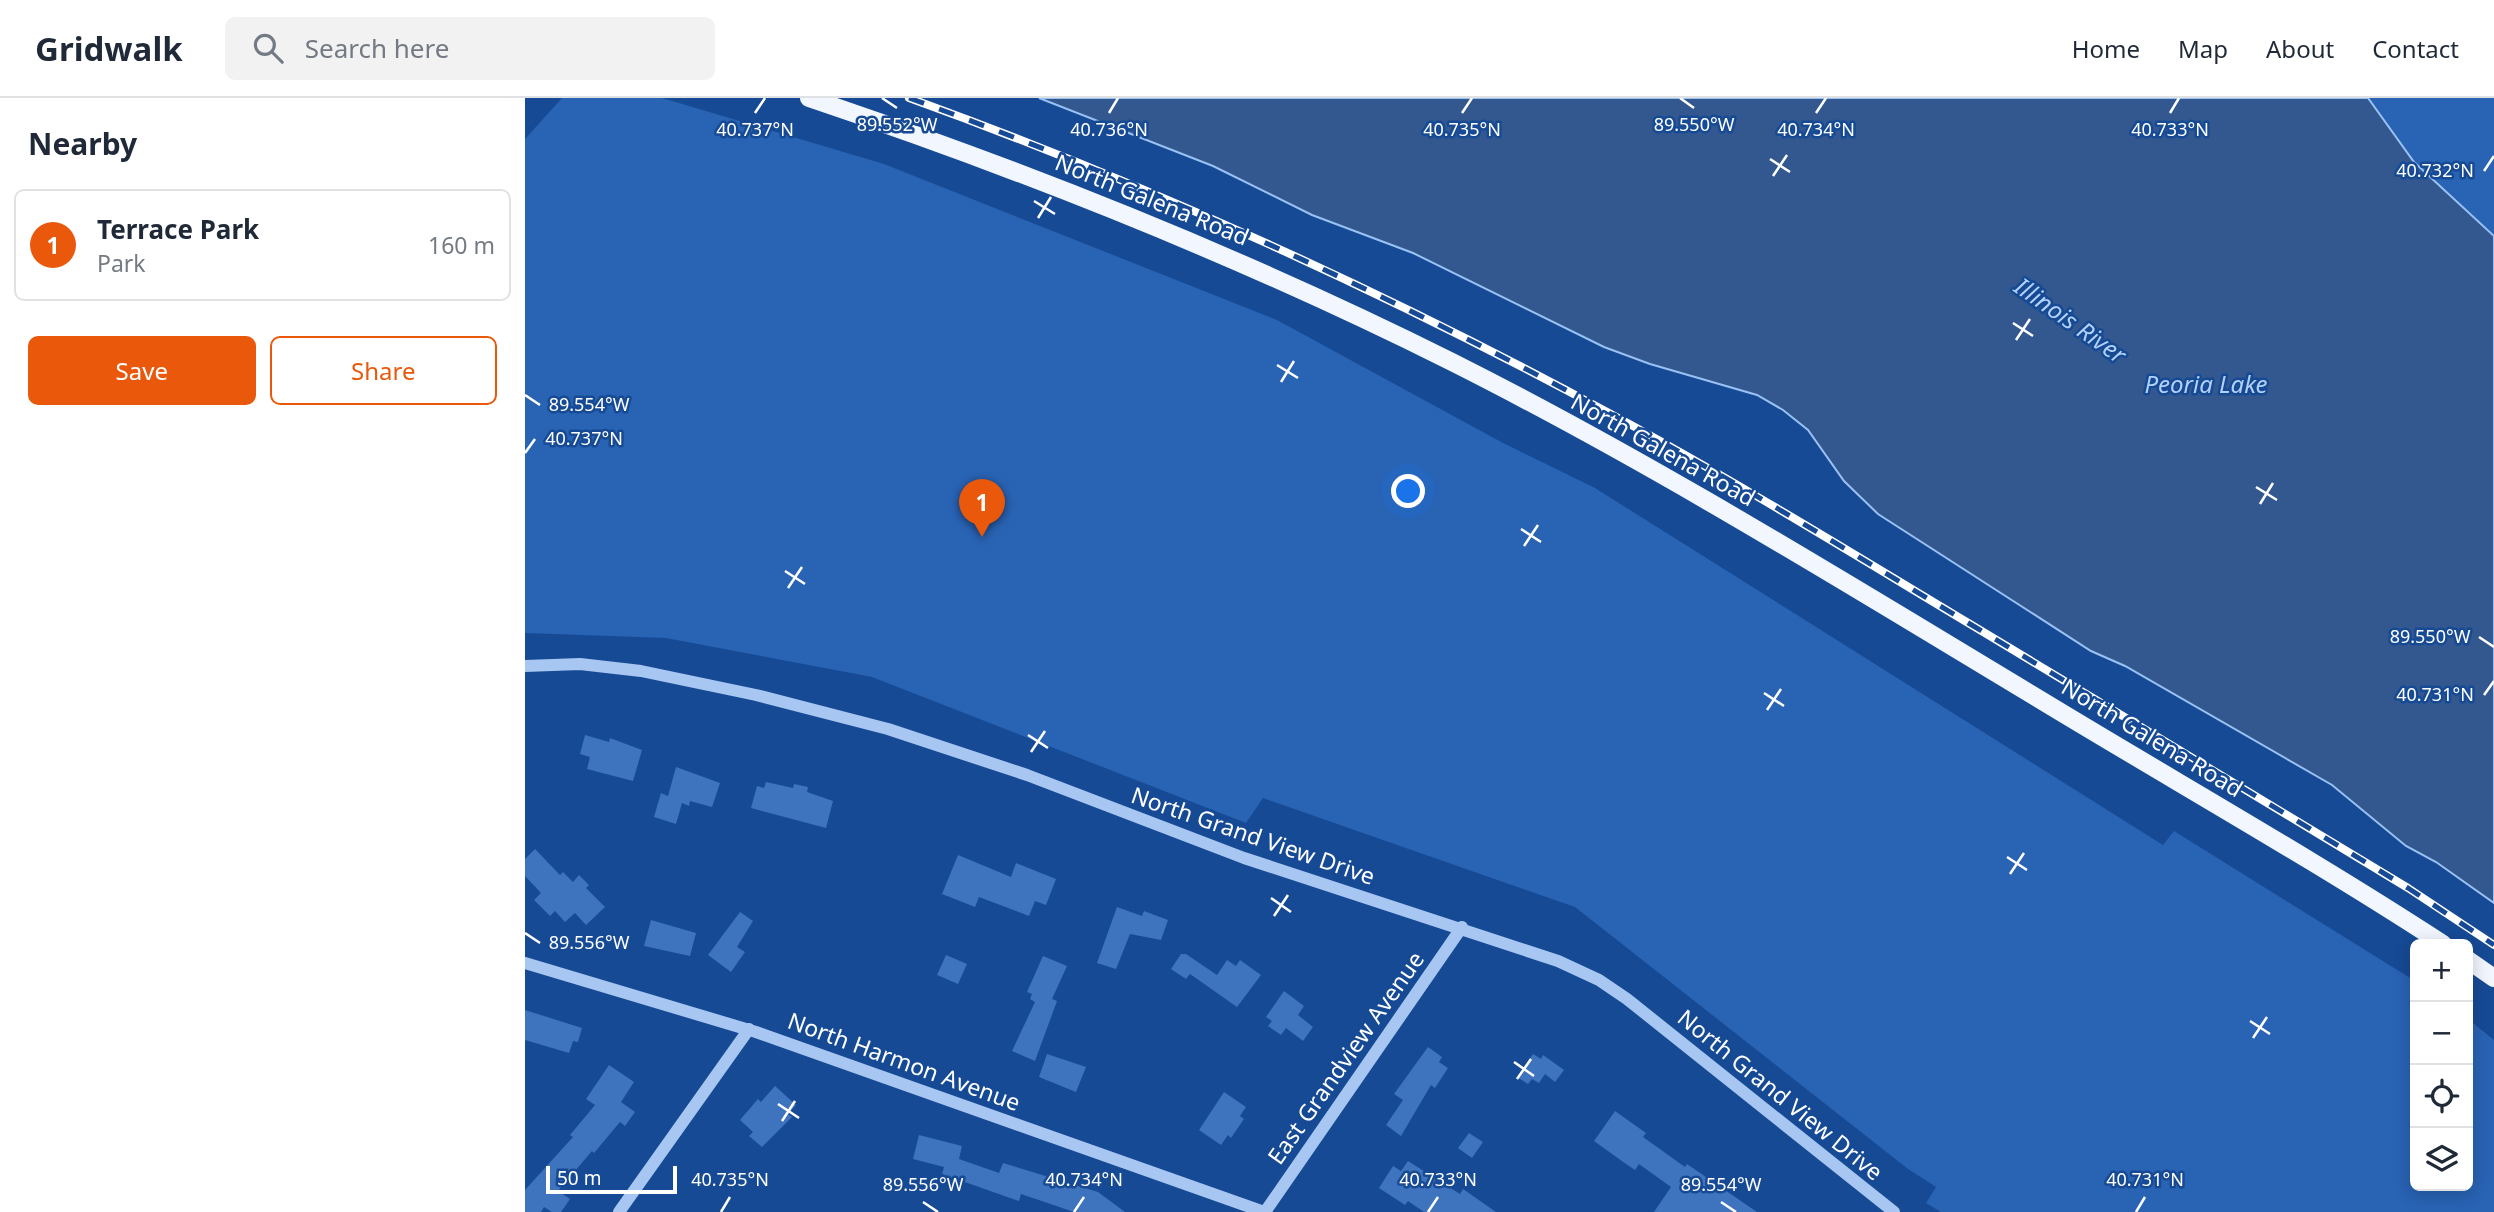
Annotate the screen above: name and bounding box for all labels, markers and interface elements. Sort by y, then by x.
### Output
search box [225,17,715,80]
text: Gridwalk [35,26,183,71]
icon: search [249,29,287,67]
text: Search here [305,30,449,66]
text: Home [2072,32,2140,65]
text: Map [2178,32,2228,65]
text: About [2266,32,2334,65]
text: Contact [2372,32,2459,65]
text: 89.552°W [857,112,938,136]
text: 89.550°W [1654,112,1735,136]
text: 40.737°N [716,117,794,141]
text: 40.736°N [1070,117,1148,141]
text: 40.735°N [1423,117,1501,141]
text: 40.734°N [1777,117,1855,141]
text: 40.733°N [2131,117,2209,141]
text: Nearby [28,123,137,164]
street label: North Galena Road [1051,146,1254,253]
text: 40.732°N [2396,158,2474,182]
text: Terrace Park [97,211,259,247]
text: 1 [46,229,60,261]
text: 160 m [428,229,495,261]
text: Park [97,247,146,279]
water label: Illinois River [2008,269,2134,371]
button: Save [28,336,256,405]
button: Share [270,336,497,405]
water label: Peoria Lake [2144,367,2268,400]
street label: North Galena Road [1566,385,1761,513]
text: 89.554°W [549,392,630,416]
text: 40.737°N [545,426,623,450]
your location [1391,474,1425,508]
pin: 1 [959,479,1005,537]
text: 89.550°W [2390,624,2471,648]
street label: North Galena Road [2056,670,2249,804]
text: 40.731°N [2396,682,2474,706]
street label: North Grand View Drive [1127,778,1379,892]
text: 89.556°W [549,930,630,954]
map controls [2410,939,2473,1191]
button: + [2410,939,2473,1002]
street label: East Grandview Avenue [1260,945,1431,1170]
street label: North Grand View Drive [1671,1001,1890,1187]
button: − [2410,1002,2473,1065]
street label: North Harmon Avenue [784,1004,1025,1118]
button: locate [2410,1065,2473,1128]
button: layers [2410,1128,2473,1191]
scale bar [546,1163,677,1195]
text: 50 m [557,1165,601,1191]
text: 40.735°N [691,1167,769,1191]
text: 40.734°N [1045,1167,1123,1191]
text: 40.733°N [1399,1167,1477,1191]
text: 40.731°N [2106,1167,2184,1191]
text: 89.556°W [883,1172,964,1196]
text: 89.554°W [1681,1172,1762,1196]

